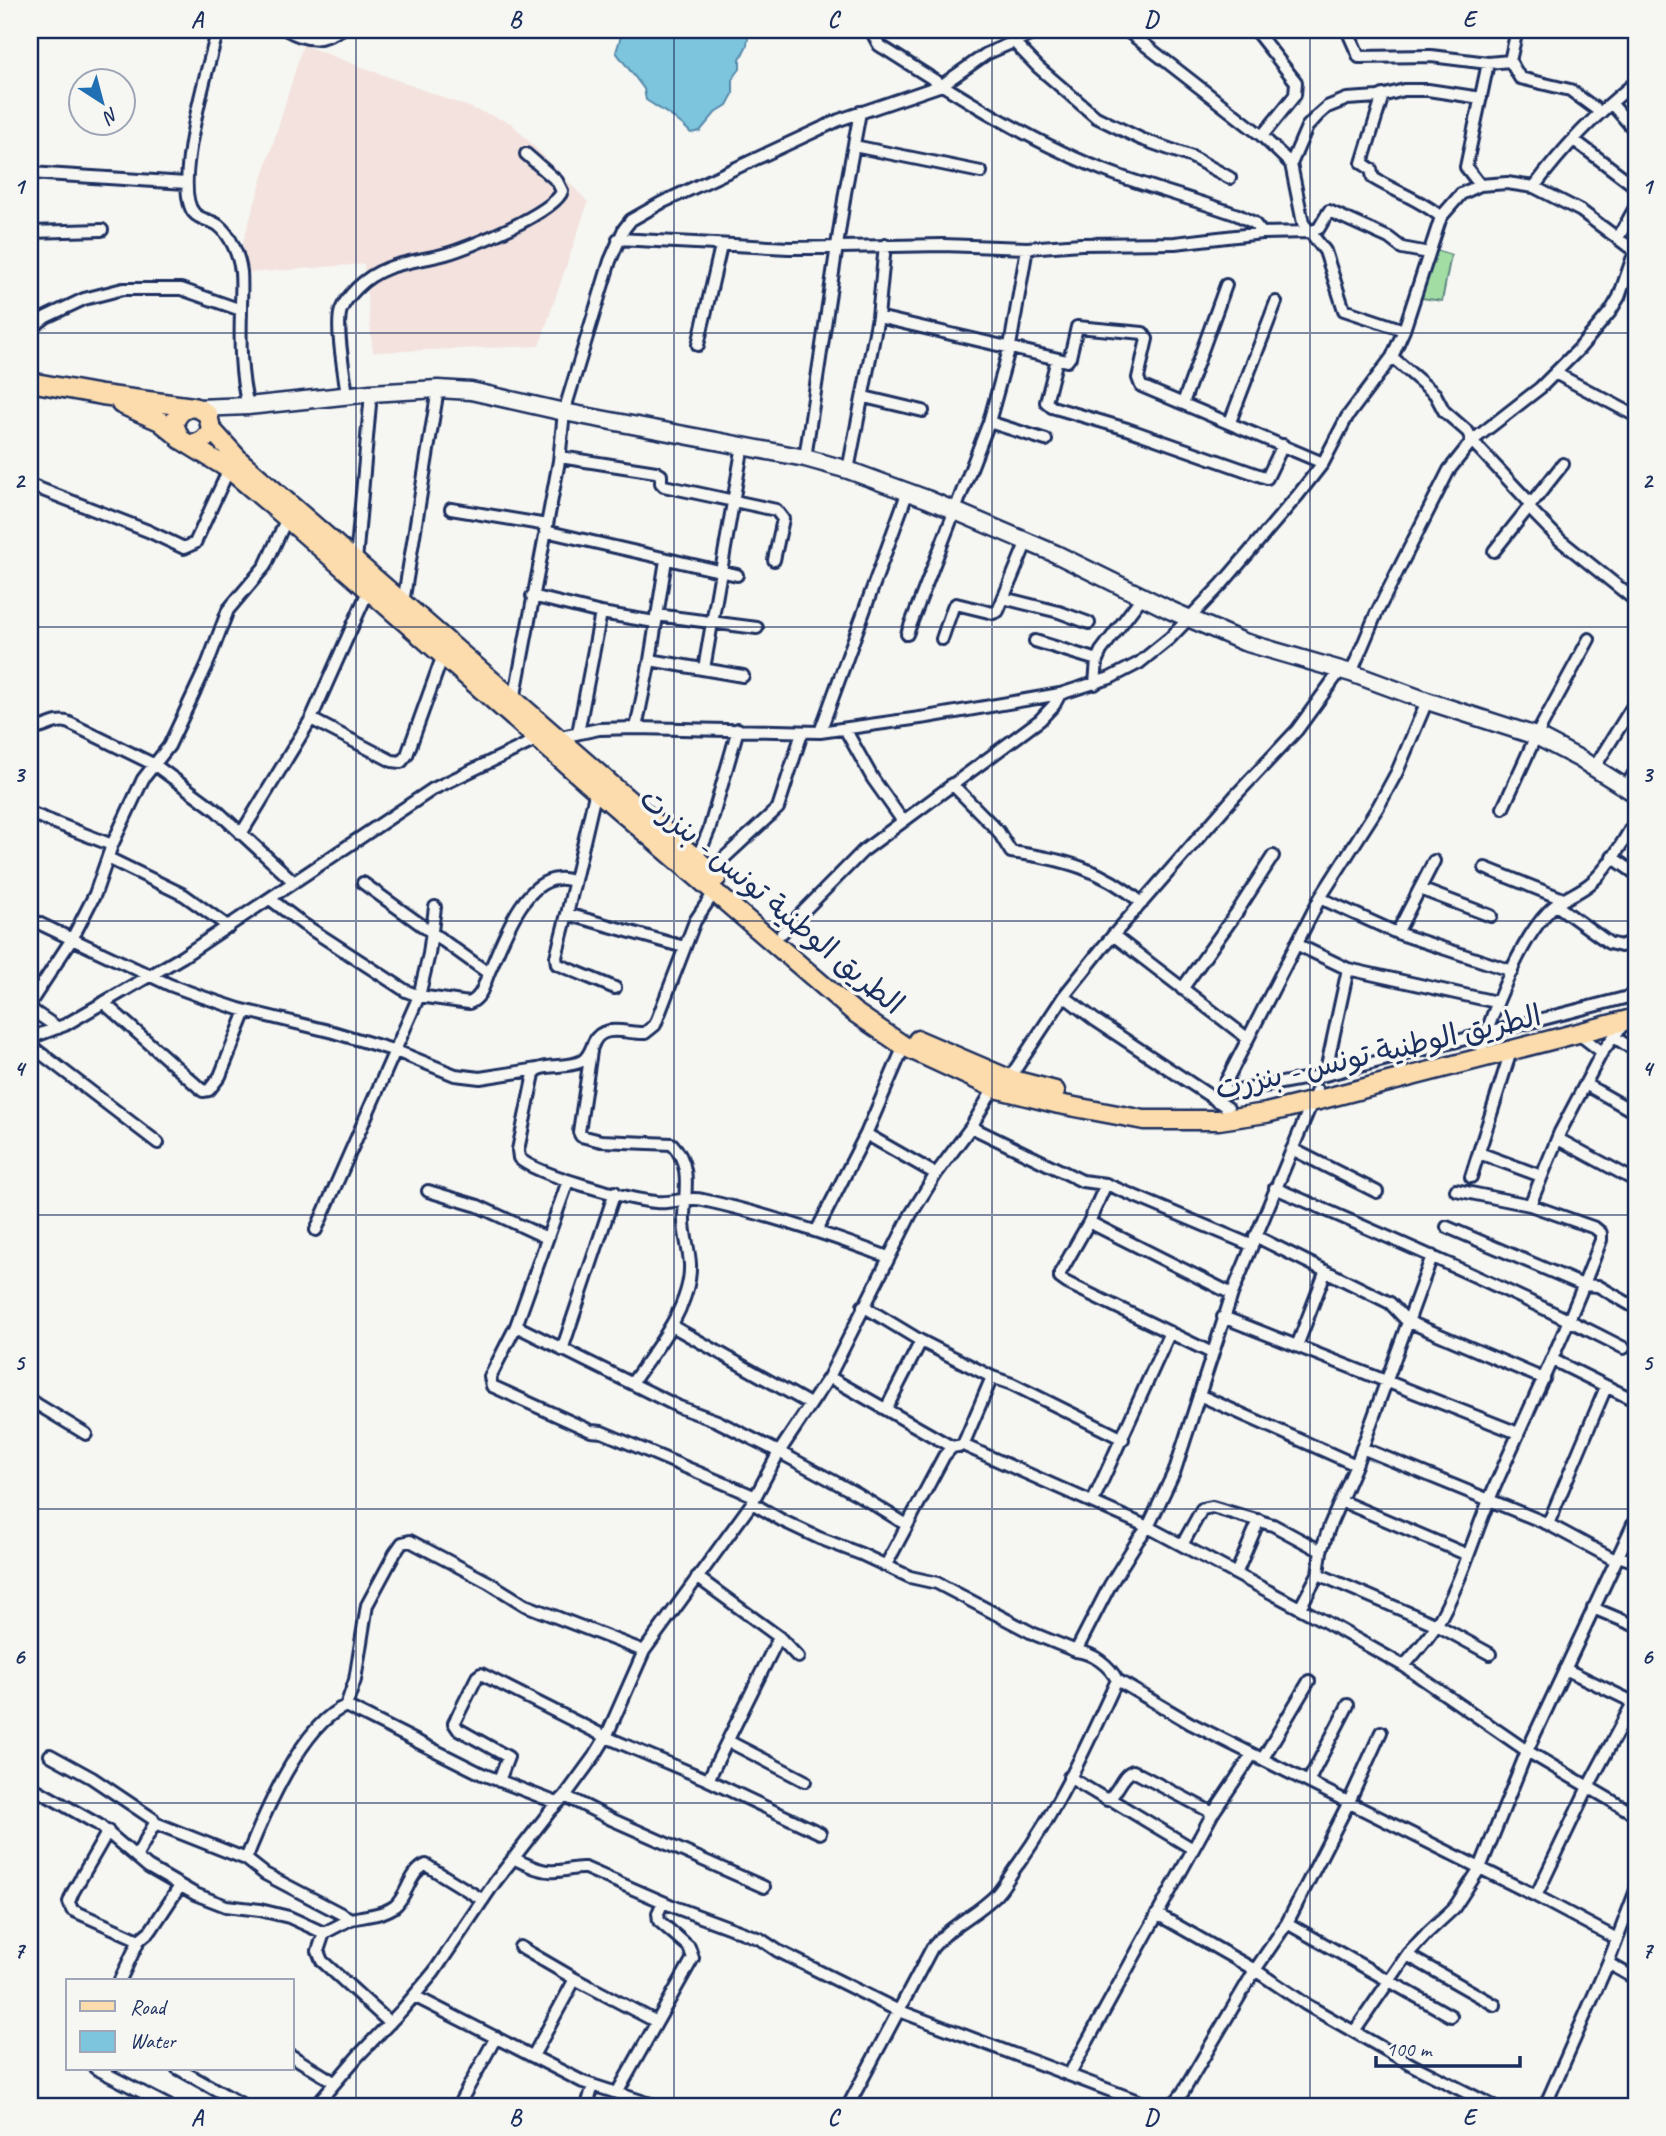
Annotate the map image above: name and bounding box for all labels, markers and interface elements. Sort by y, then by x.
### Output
text: A [191,5,205,34]
text: B [509,5,523,34]
text: C [828,5,842,34]
text: D [1144,5,1160,34]
text: E [1463,5,1479,34]
north arrow [66,66,136,136]
text: N [97,102,123,130]
text: 1 [14,172,27,201]
text: 1 [1642,172,1655,201]
text: 2 [14,466,27,495]
text: 2 [1642,466,1655,495]
text: 3 [14,760,27,789]
text: 3 [1642,760,1655,789]
street label: الطريق الوطنية تونس - بنزرت [632,779,912,1023]
street label: الطريق الوطنية تونس - بنزرت [1211,996,1545,1108]
text: 4 [14,1054,27,1083]
text: 4 [1642,1054,1655,1083]
text: 5 [14,1348,26,1377]
text: 5 [1642,1348,1654,1377]
text: 6 [14,1642,27,1671]
text: 6 [1642,1642,1655,1671]
text: 7 [14,1936,27,1965]
text: 7 [1642,1936,1655,1965]
legend [66,1979,294,2070]
text: Road [130,1994,169,2020]
scale bar [1376,2024,1519,2068]
text: Water [130,2028,177,2054]
text: 100 m [1386,2036,1433,2062]
text: A [191,2103,205,2132]
text: B [509,2103,523,2132]
text: C [828,2103,842,2132]
text: D [1144,2103,1160,2132]
text: E [1463,2103,1479,2132]

